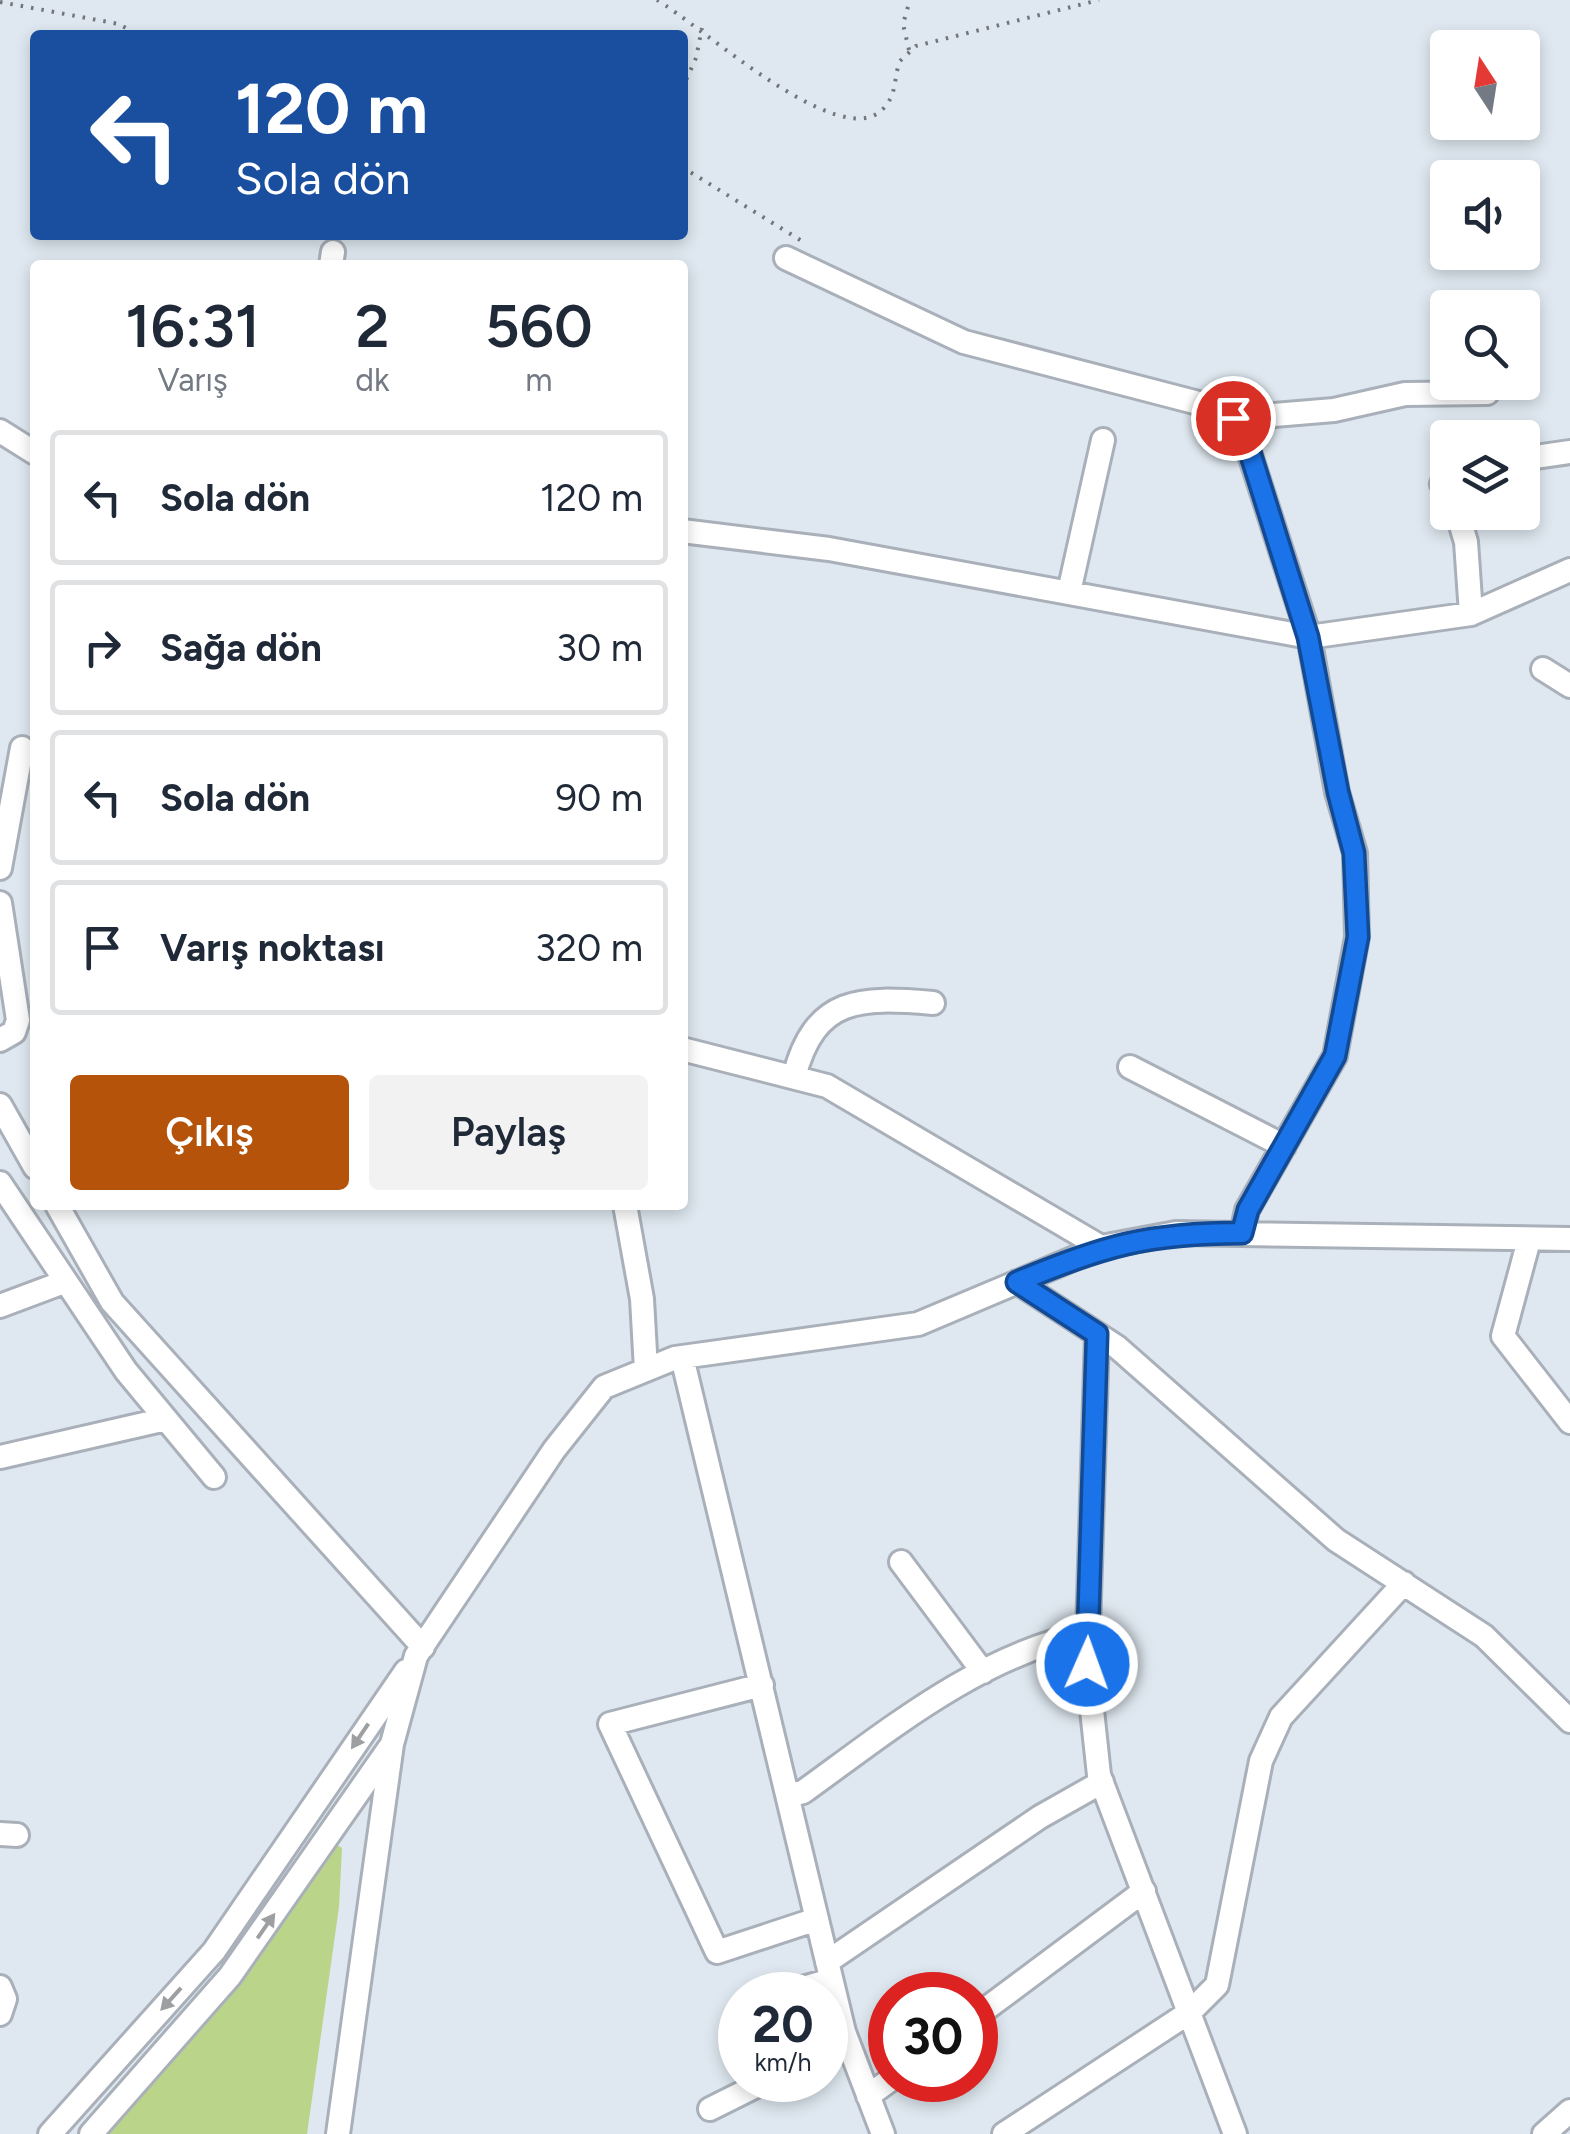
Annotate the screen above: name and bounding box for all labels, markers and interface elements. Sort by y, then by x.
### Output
north arrow [1430,30,1540,140]
map controls [1430,30,1540,530]
text: 120 m [235,66,428,151]
icon: left [70,70,200,200]
text: Sola dön [235,151,410,205]
button: sound [1430,160,1540,270]
text: 16:31 [125,290,260,362]
text: 2 [355,290,390,362]
text: 560 [485,290,593,362]
button: search [1430,290,1540,400]
text: Varış [157,361,228,399]
text: dk [355,361,390,399]
text: m [525,361,552,399]
pin [1191,376,1276,461]
icon: arrive [1206,391,1261,446]
button: layers [1430,420,1540,530]
icon: left [75,470,130,525]
text: Sola dön [160,475,310,521]
text: 120 m [540,475,643,521]
icon: right [75,620,130,675]
text: Sağa dön [160,625,322,671]
text: 30 m [556,625,643,671]
icon: left [75,770,130,825]
text: Sola dön [160,775,310,821]
text: 90 m [555,775,643,821]
icon: arrive [75,920,130,975]
text: Varış noktası [160,925,385,971]
text: 320 m [535,925,643,971]
button: Çıkış [70,1075,349,1190]
button: Paylaş [369,1075,648,1190]
position arrow [1035,1612,1139,1716]
one-way arrow [351,1722,370,1749]
one-way arrow [256,1912,275,1939]
speed limit sign: 30 [868,1972,998,2102]
one-way arrow [160,1986,182,2011]
text: 20 [752,1994,814,2055]
text: km/h [754,2047,812,2077]

